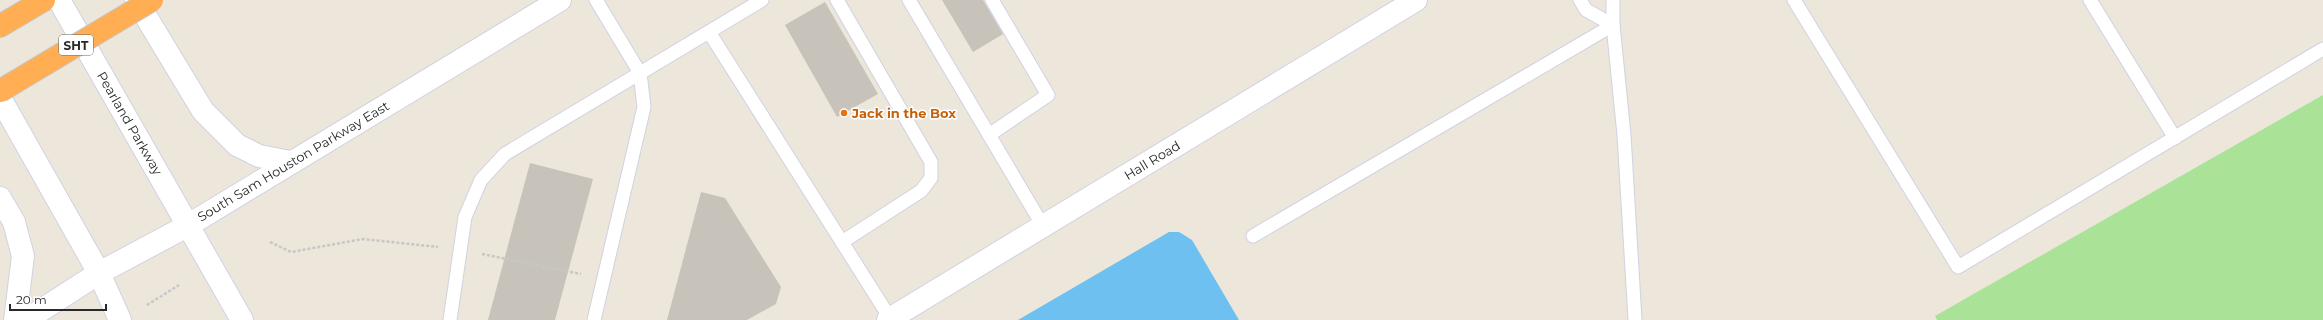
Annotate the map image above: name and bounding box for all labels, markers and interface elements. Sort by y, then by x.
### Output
road number: SHT [59,35,93,55]
street label: Pearland Parkway [94,68,167,178]
street label: South Sam Houston Parkway East [194,97,392,225]
place label: Jack in the Box [851,105,956,121]
marker: Jack in the Box [839,108,849,118]
street label: Hall Road [1121,137,1183,183]
scale bar [10,286,106,312]
text: 20 m [16,292,47,307]

